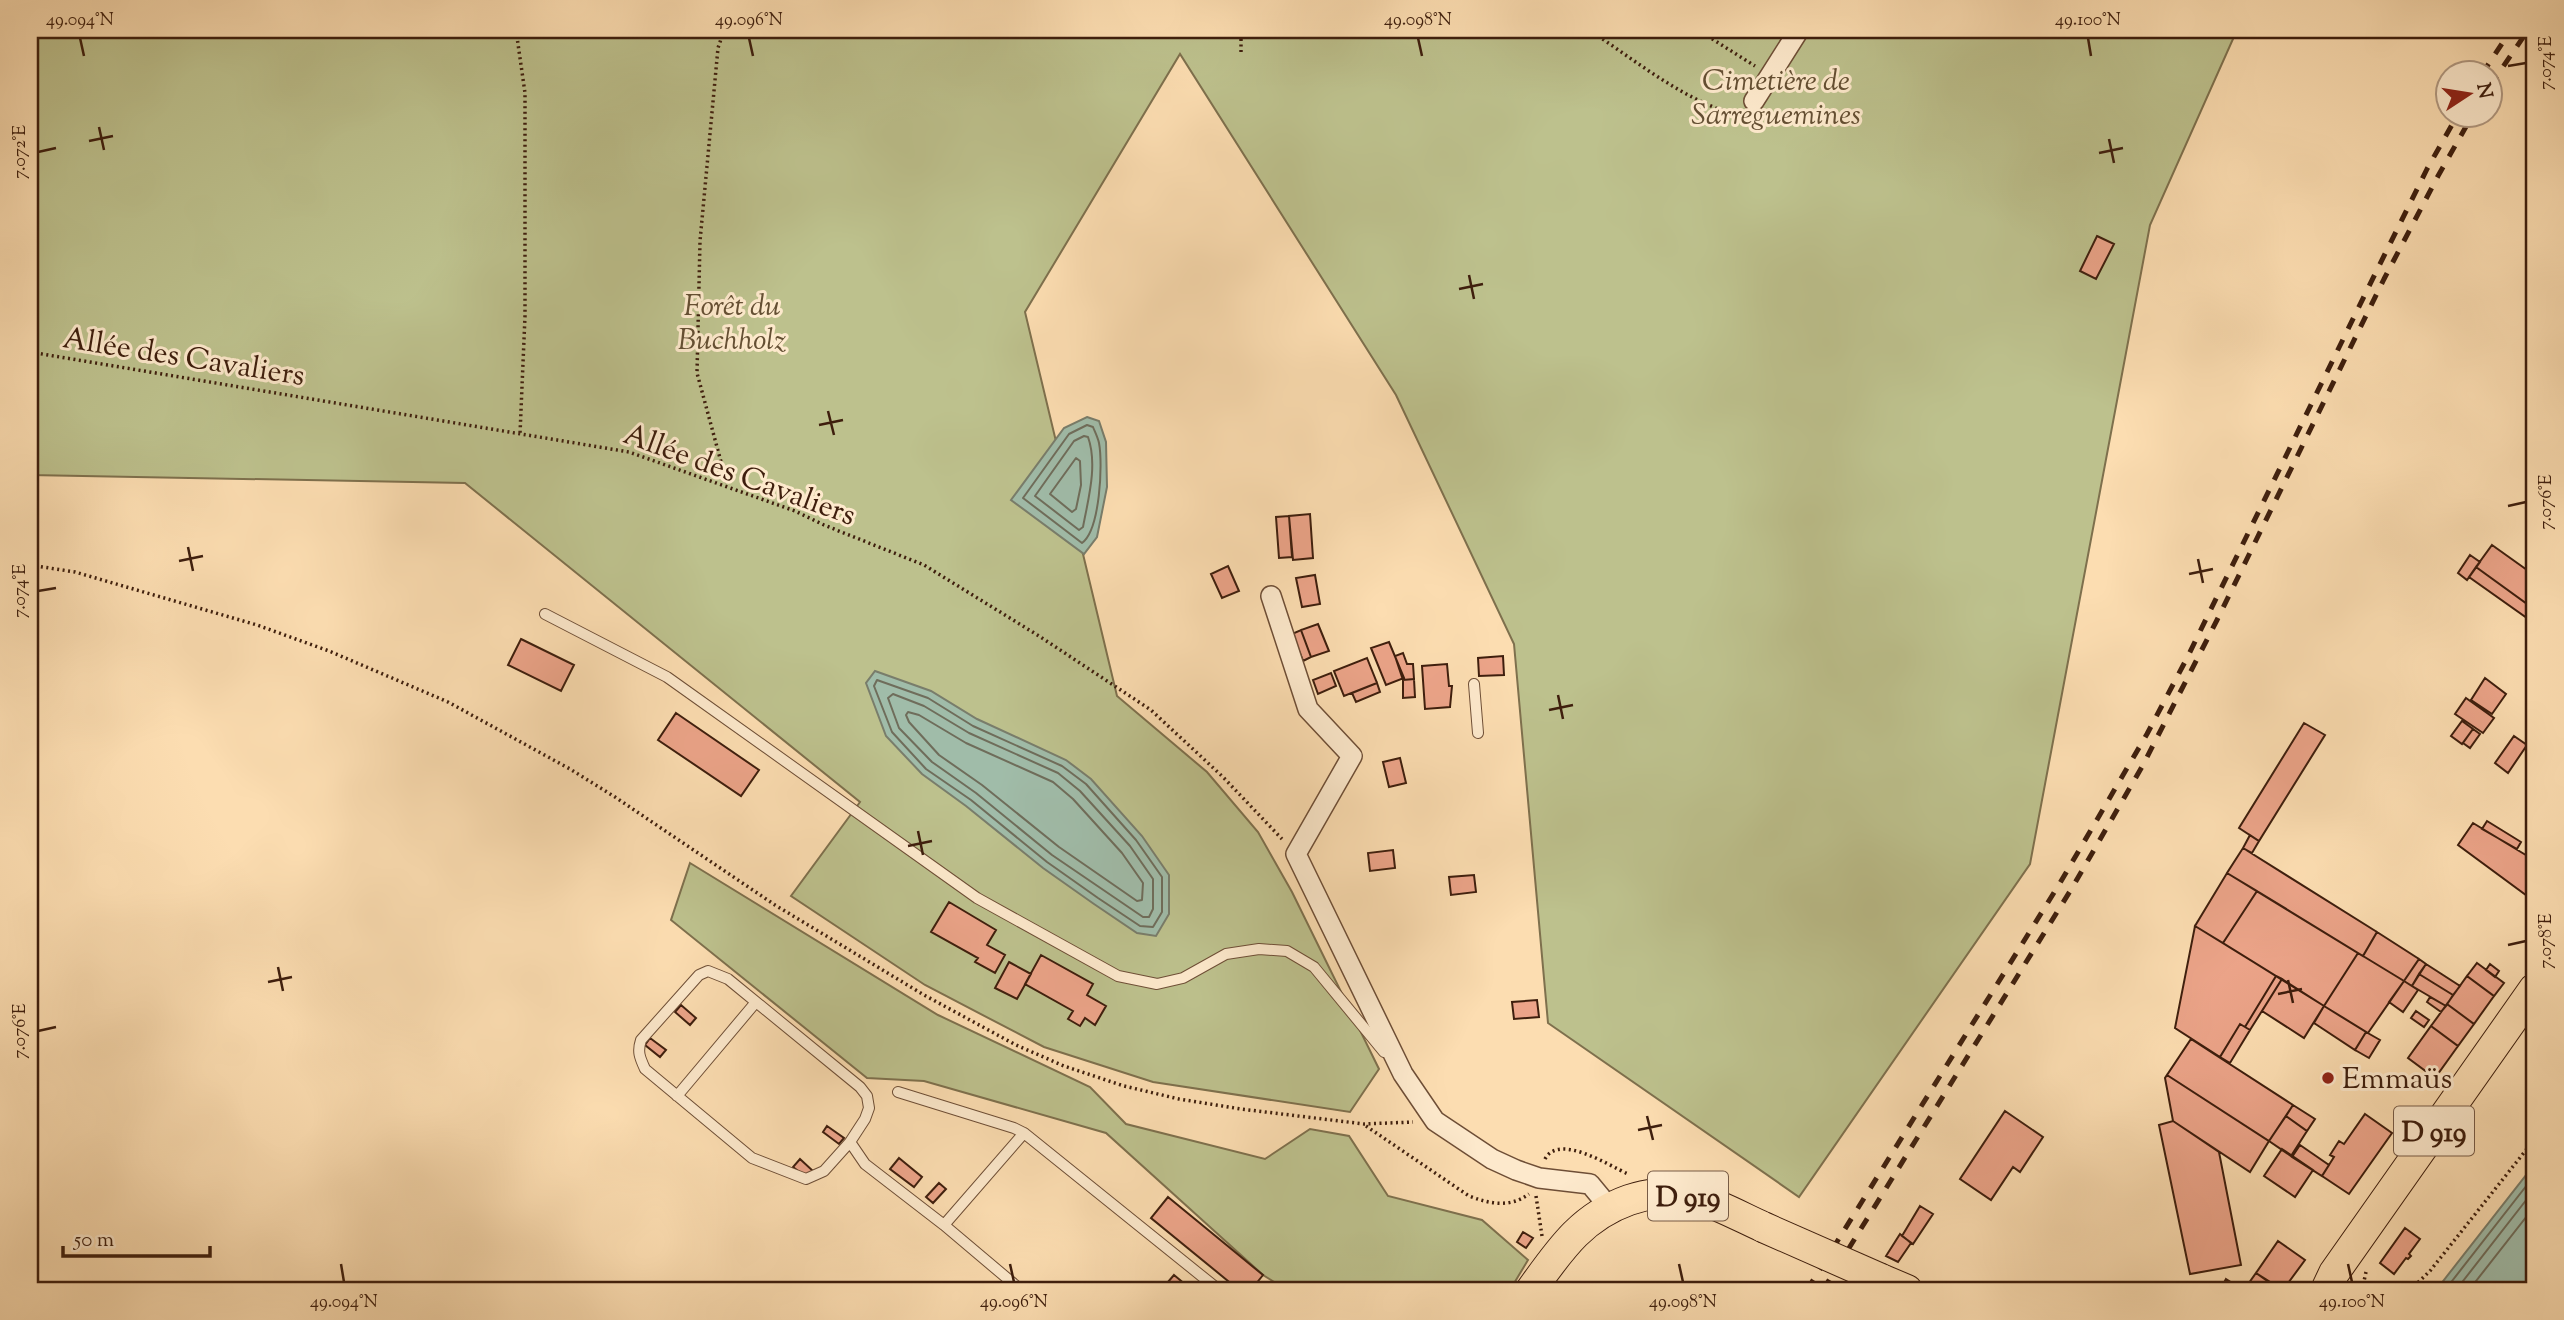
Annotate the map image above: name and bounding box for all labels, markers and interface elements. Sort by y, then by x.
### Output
text: 49.094°N [46,8,114,34]
text: 49.096°N [715,8,783,34]
text: 49.098°N [1384,8,1452,34]
text: 49.100°N [2055,8,2121,34]
text: 7.074°E [2534,36,2560,90]
north arrow [2434,60,2504,130]
park label: Cimetière de Sarreguemines [1691,61,1861,138]
text: N [2468,81,2498,101]
text: 7.072°E [8,125,34,179]
park label: Forêt du Buchholz [678,286,786,363]
street label: Allée des Cavaliers [60,318,308,399]
street label: Allée des Cavaliers [617,414,861,538]
text: 7.076°E [2534,474,2560,530]
text: 7.074°E [8,564,34,618]
text: 7.078°E [2534,913,2560,969]
text: 7.076°E [8,1003,34,1059]
place label: Emmaüs [2342,1059,2452,1102]
marker: Emmaüs [2320,1070,2336,1086]
road number: D 919 [2394,1106,2474,1156]
road number: D 919 [1648,1172,1728,1220]
scale bar [63,1215,210,1259]
text: 50 m [73,1226,114,1256]
text: 49.094°N [310,1290,378,1316]
text: 49.096°N [980,1290,1048,1316]
text: 49.098°N [1649,1290,1717,1316]
text: 49.100°N [2319,1290,2385,1316]

